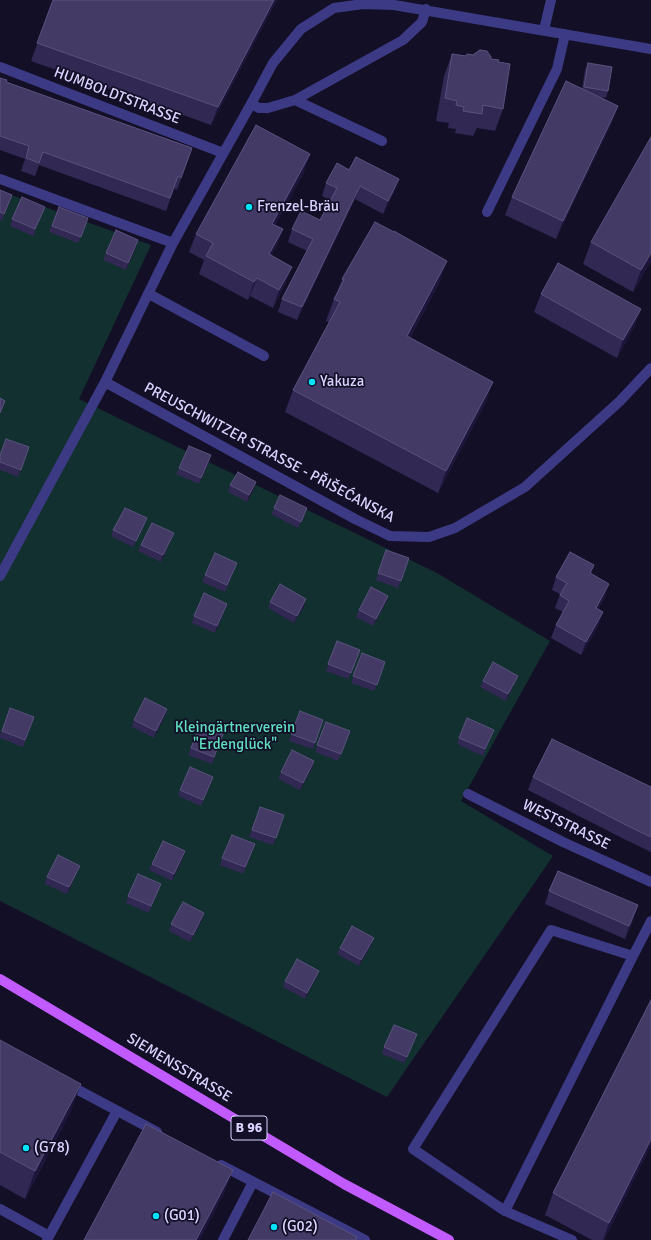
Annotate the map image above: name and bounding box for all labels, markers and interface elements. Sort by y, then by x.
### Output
street label: HUMBOLDTSTRASSE [51,64,183,128]
place label: Frenzel-Bräu [257,198,339,216]
marker: Frenzel-Bräu [244,202,254,212]
place label: Yakuza [320,373,364,391]
marker: Yakuza [307,377,317,387]
street label: PREUSCHWITZER STRASSE - PŘIŠEĆANSKA [141,379,397,527]
park label: Kleingärtnerverein "Erdenglück" [175,719,295,754]
street label: WESTSTRASSE [519,796,613,854]
street label: SIEMENSSTRASSE [123,1030,235,1106]
road number: B 96 [231,1116,267,1140]
place label: (G78) [34,1139,70,1157]
marker: (G78) [21,1143,31,1153]
place label: (G01) [164,1207,200,1225]
marker: (G01) [151,1211,161,1221]
place label: (G02) [282,1218,318,1236]
marker: (G02) [269,1222,279,1232]

